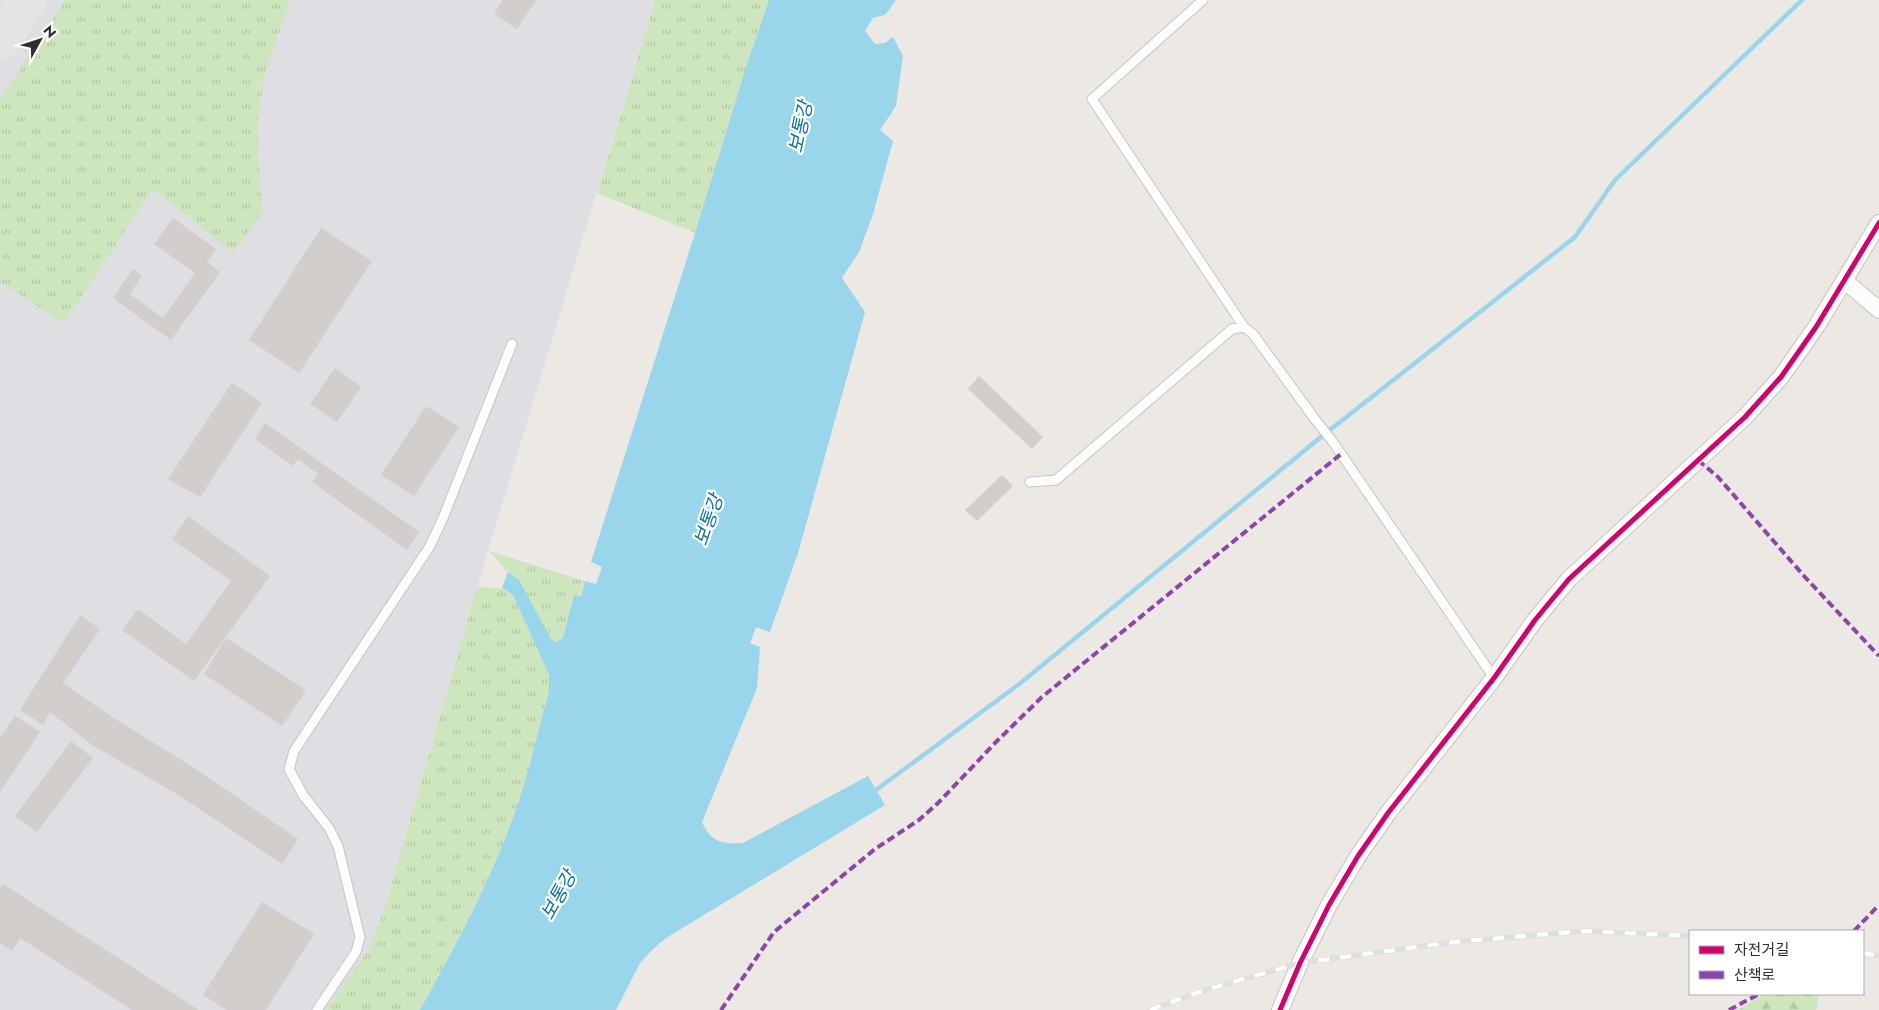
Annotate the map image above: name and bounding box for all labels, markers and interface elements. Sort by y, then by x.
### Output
north arrow [15,15,65,65]
text: N [39,21,61,42]
water label: 보통강 [782,96,820,156]
water label: 보통강 [687,489,731,549]
water label: 보통강 [534,864,584,925]
legend [1689,930,1864,995]
text: 자전거길 [1734,939,1789,961]
text: 산책로 [1734,964,1775,986]

